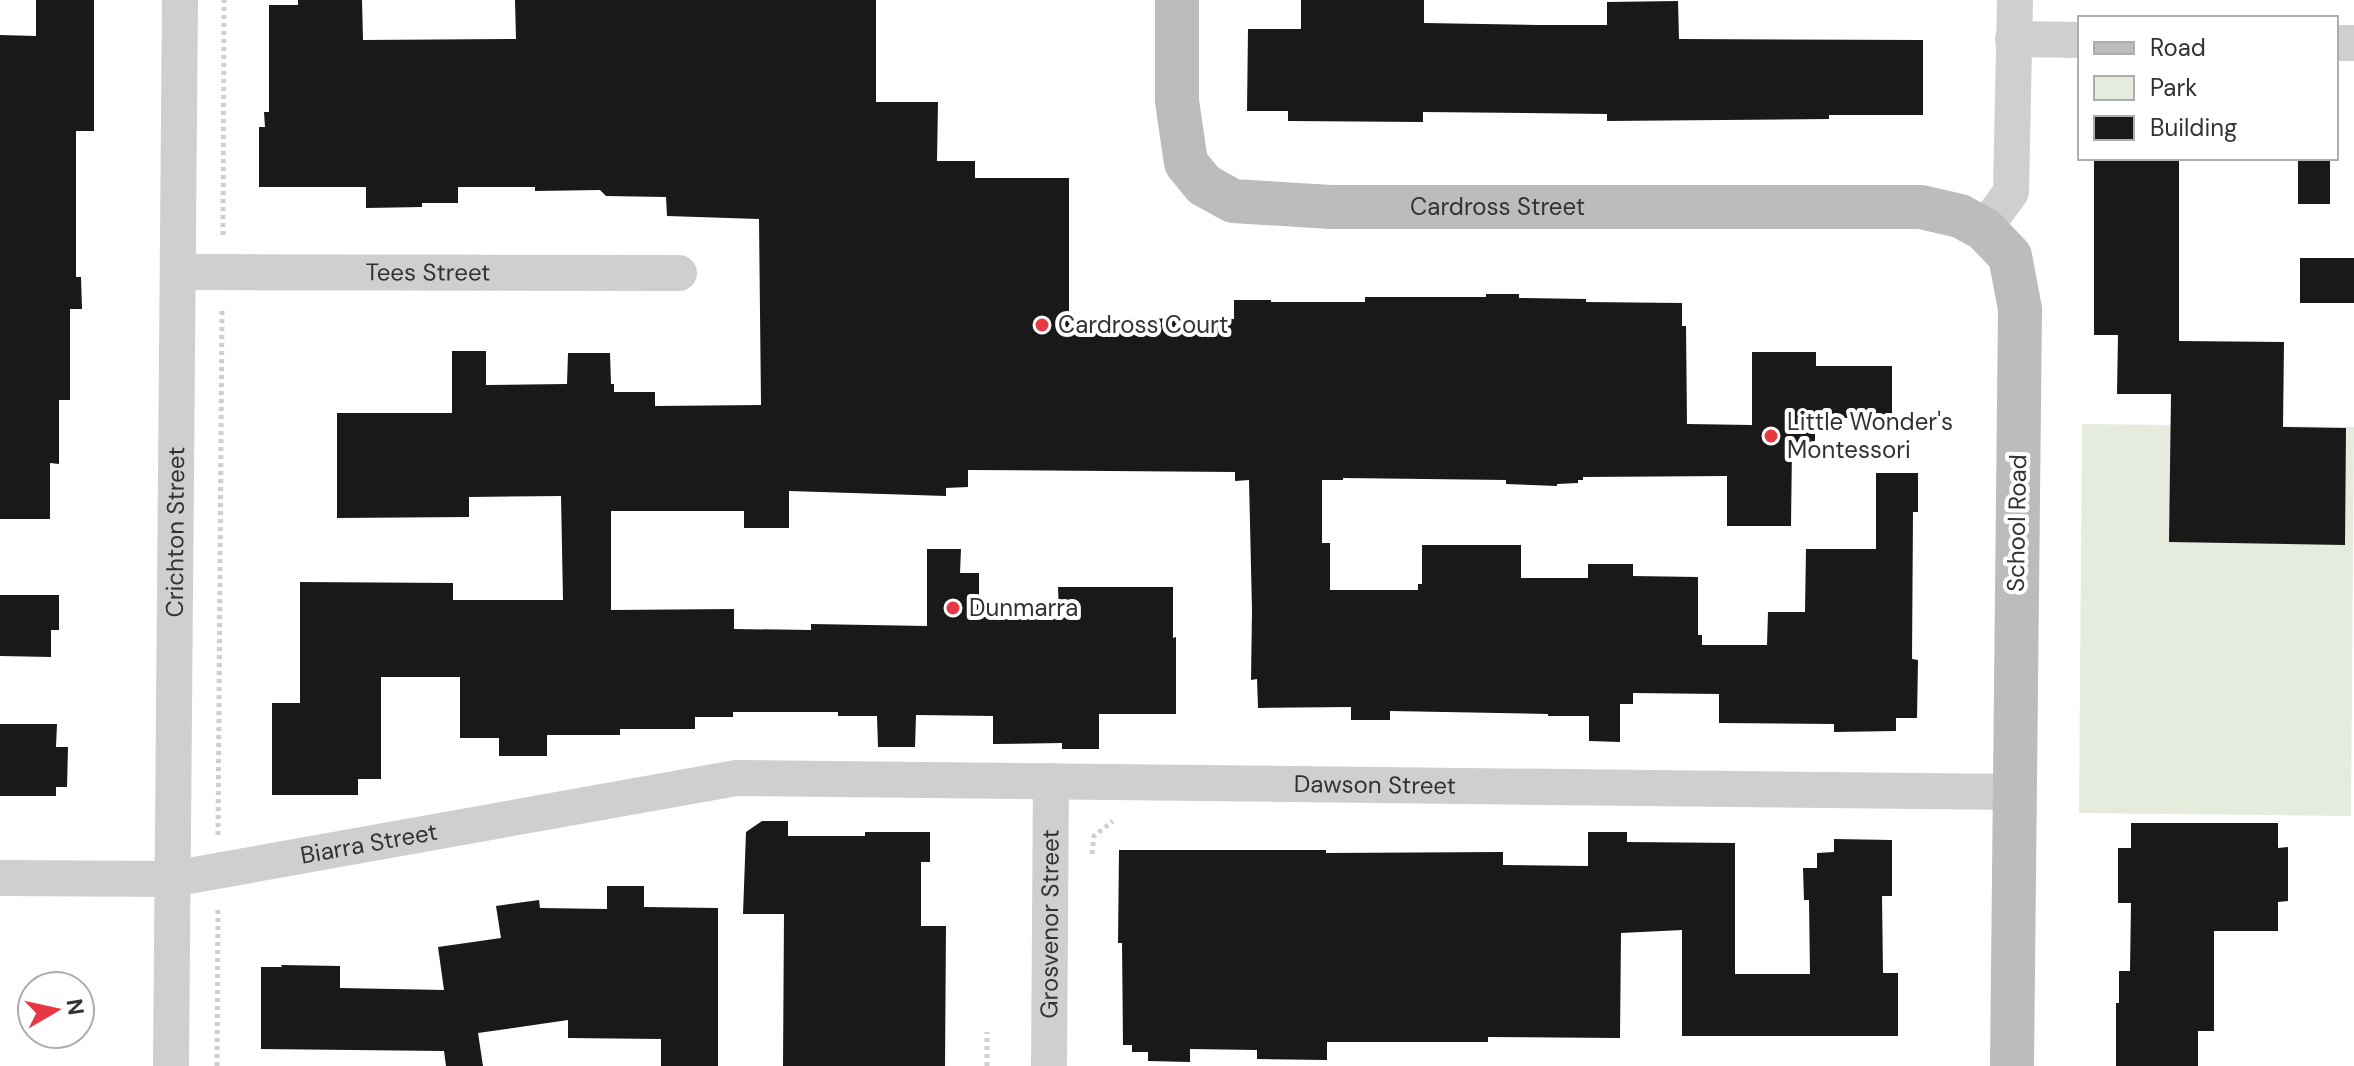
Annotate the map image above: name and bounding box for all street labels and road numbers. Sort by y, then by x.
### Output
street label: Cardross Street [1410,191,1585,222]
street label: Tees Street [365,256,491,288]
street label: Crichton Street [159,446,191,618]
street label: School Road [2000,454,2033,592]
street label: Dawson Street [1294,768,1456,801]
street label: Biarra Street [298,816,440,871]
street label: Grosvenor Street [1033,829,1066,1019]

